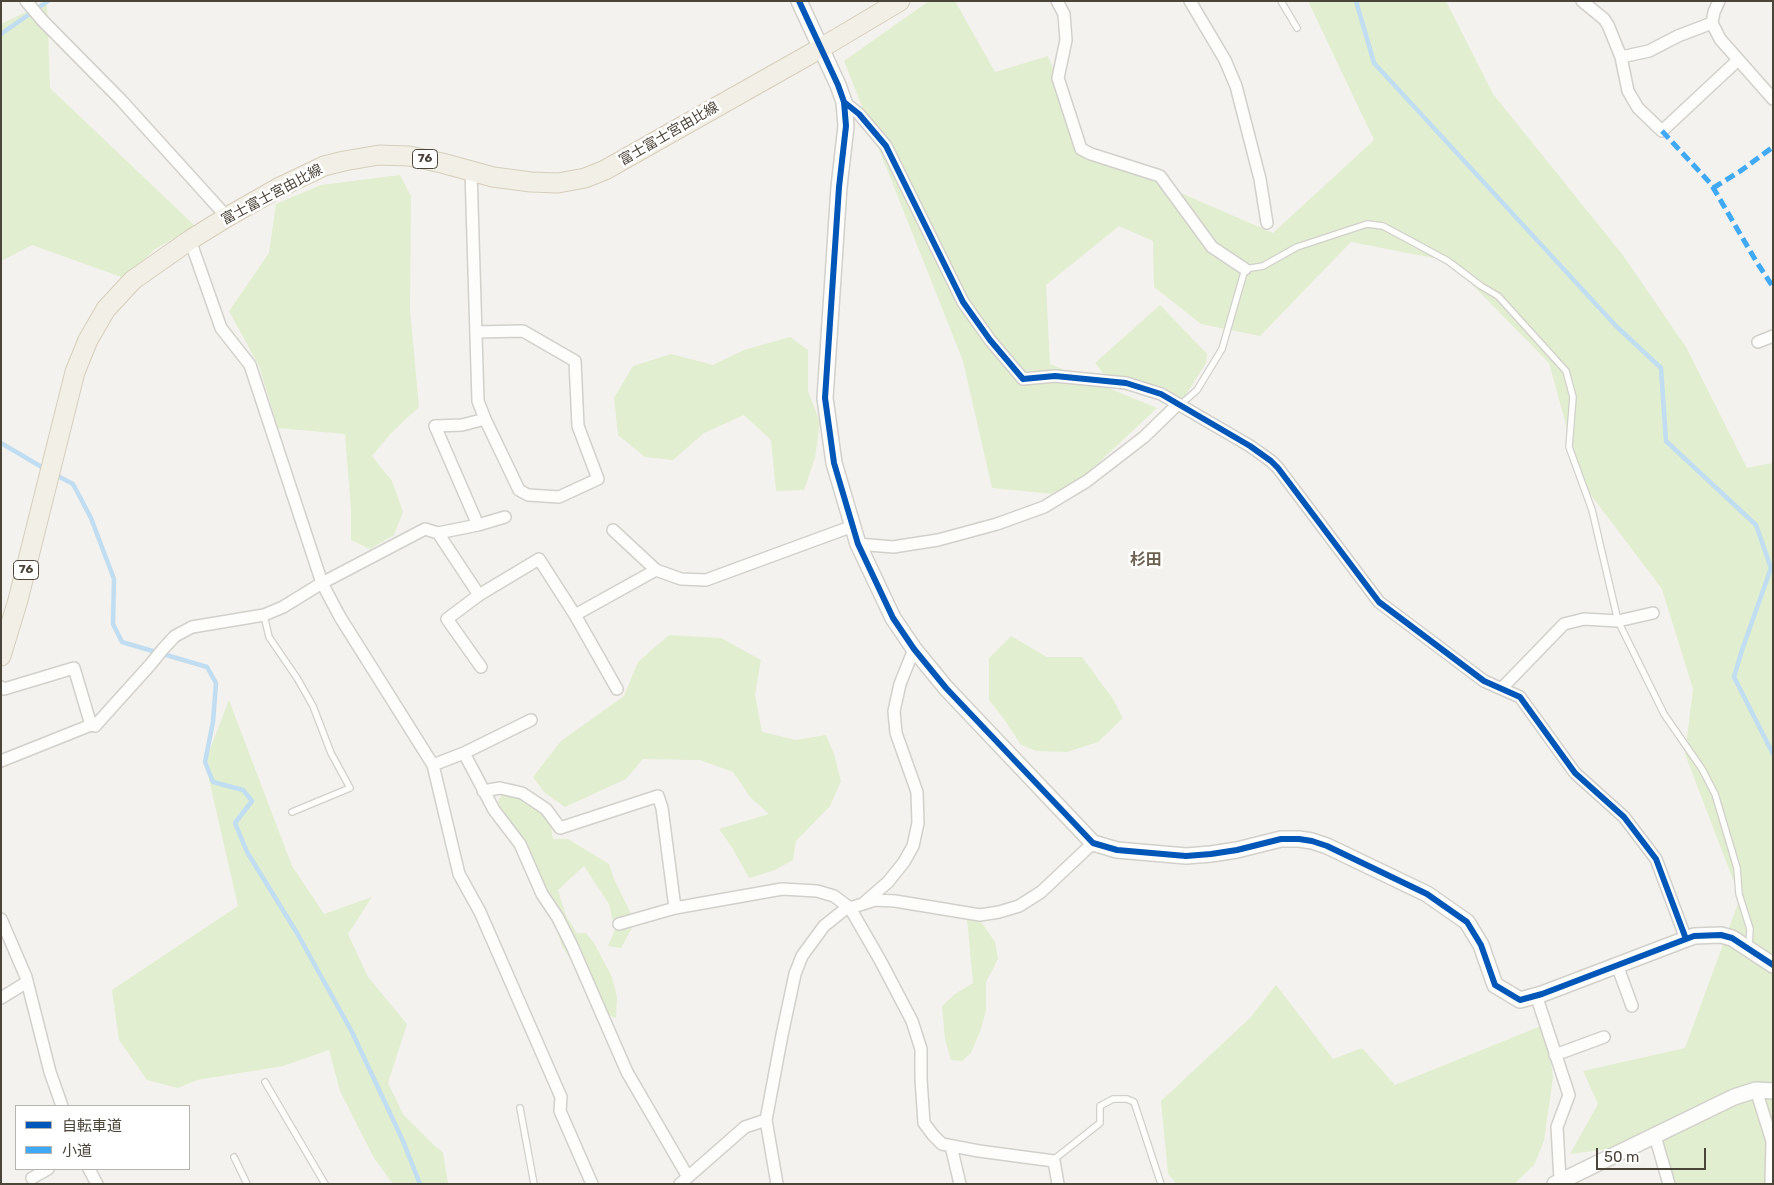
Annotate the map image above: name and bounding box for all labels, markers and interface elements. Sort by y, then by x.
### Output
street label: 富士富士宮由比線 [616,99,722,169]
road number: 76 [412,150,438,168]
street label: 富士富士宮由比線 [219,161,325,229]
district label: 杉田 [1130,550,1162,570]
road number: 76 [14,560,38,580]
legend [15,1105,190,1170]
text: 自転車道 [62,1117,122,1135]
scale bar [1599,1138,1709,1170]
text: 小道 [62,1142,92,1160]
text: 50 m [1604,1148,1639,1166]

